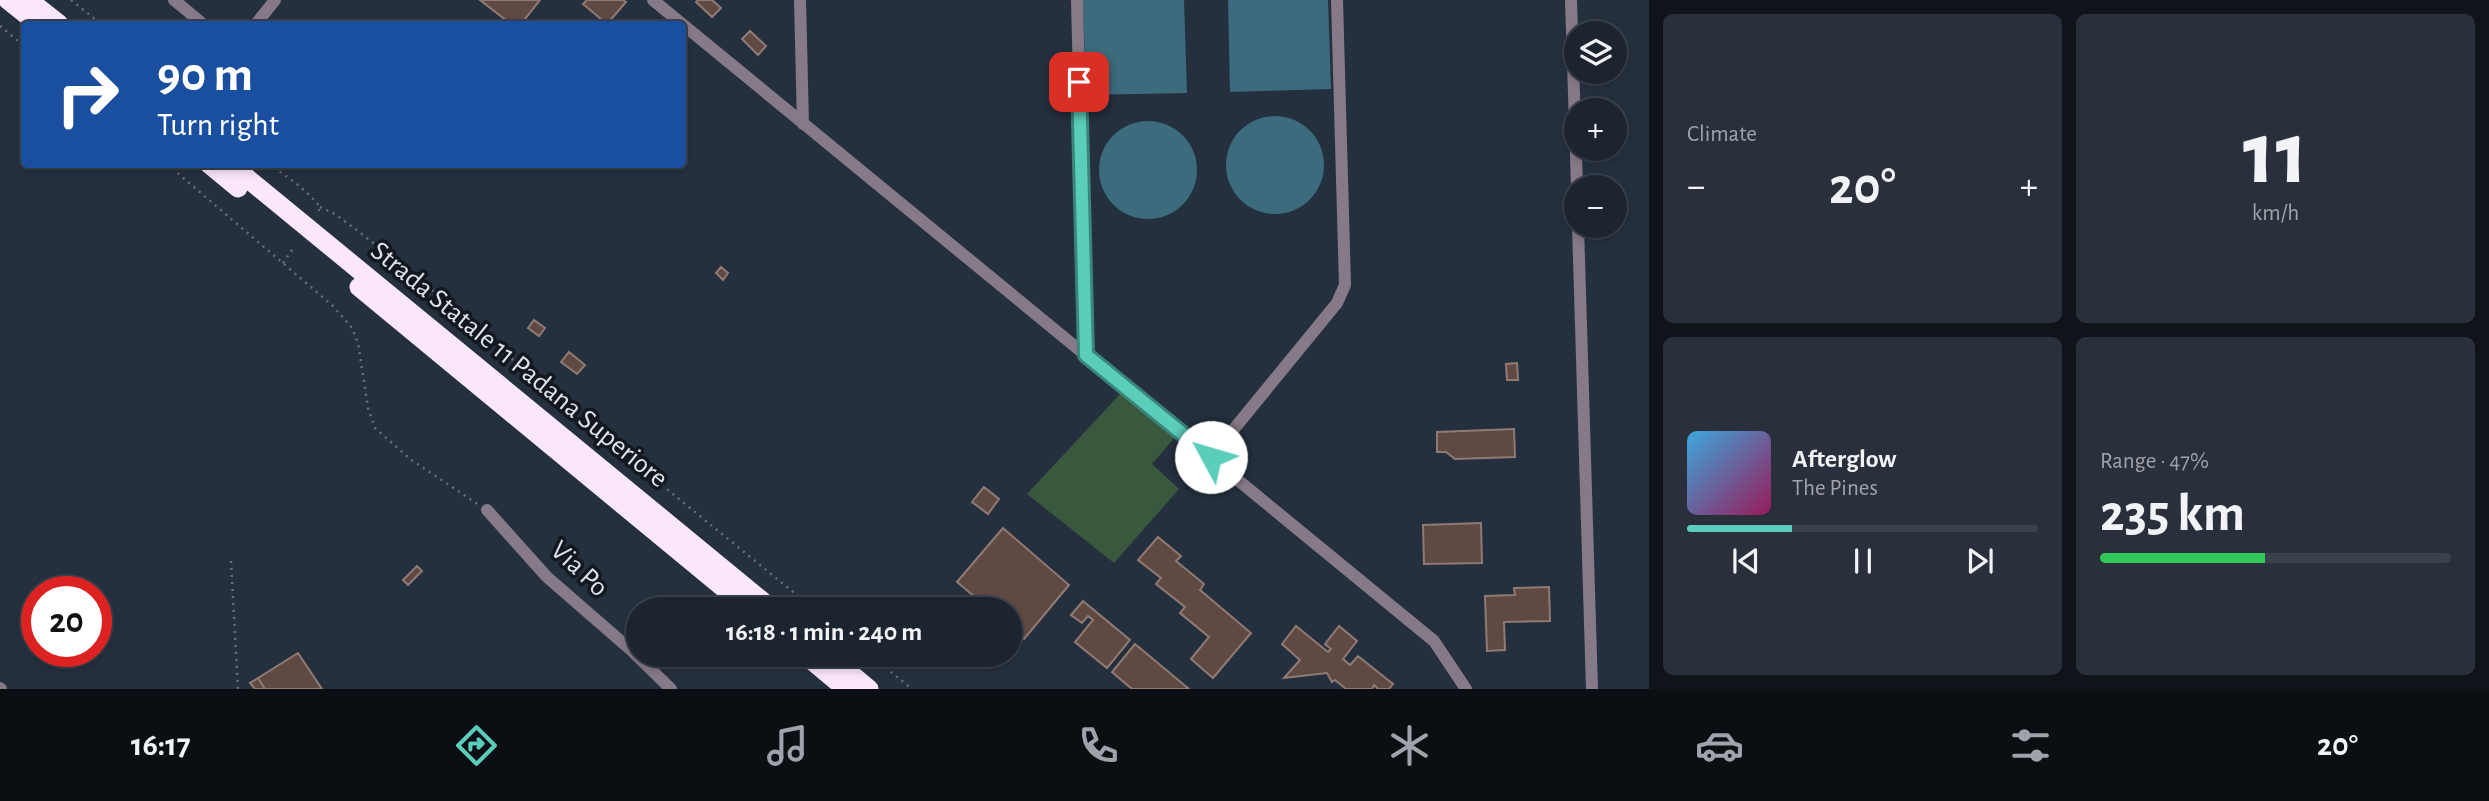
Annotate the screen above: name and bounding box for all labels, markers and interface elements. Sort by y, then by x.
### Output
map controls [1564,21,1627,238]
button: layers [1564,21,1627,84]
icon: right [42,49,133,140]
text: 90 m [157,51,253,100]
pin [1049,52,1109,112]
icon: arrive [1060,63,1098,101]
button: + [1564,98,1627,161]
text: Turn right [157,109,279,141]
text: 11 [2243,109,2308,200]
text: Climate [1687,123,1757,146]
text: 20° [1829,161,1896,213]
text: − [1687,168,1705,206]
text: + [2020,168,2038,206]
button: − [1564,175,1627,238]
text: km/h [2252,202,2299,225]
street label: Strada Statale 11 Padana Superiore [365,237,673,493]
position arrow [1174,420,1248,494]
text: Afterglow [1792,446,1896,472]
text: Range · 47% [2100,450,2209,473]
text: The Pines [1792,477,1878,500]
text: 235 km [2100,488,2245,540]
street label: Via Po [545,536,613,602]
icon: previous [1727,542,1765,580]
icon: pause [1844,542,1882,580]
icon: next [1961,542,1999,580]
speed limit sign: 20 [21,576,112,667]
text: 16:18 · 1 min · 240 m [726,619,922,645]
icon: directions [452,721,501,770]
icon: music [763,721,812,770]
icon: phone [1074,721,1123,770]
icon: climate [1385,721,1434,770]
icon: car [1695,721,1744,770]
icon: filters [2006,721,2055,770]
text: 16:17 [131,729,191,761]
text: 20° [2317,729,2358,761]

